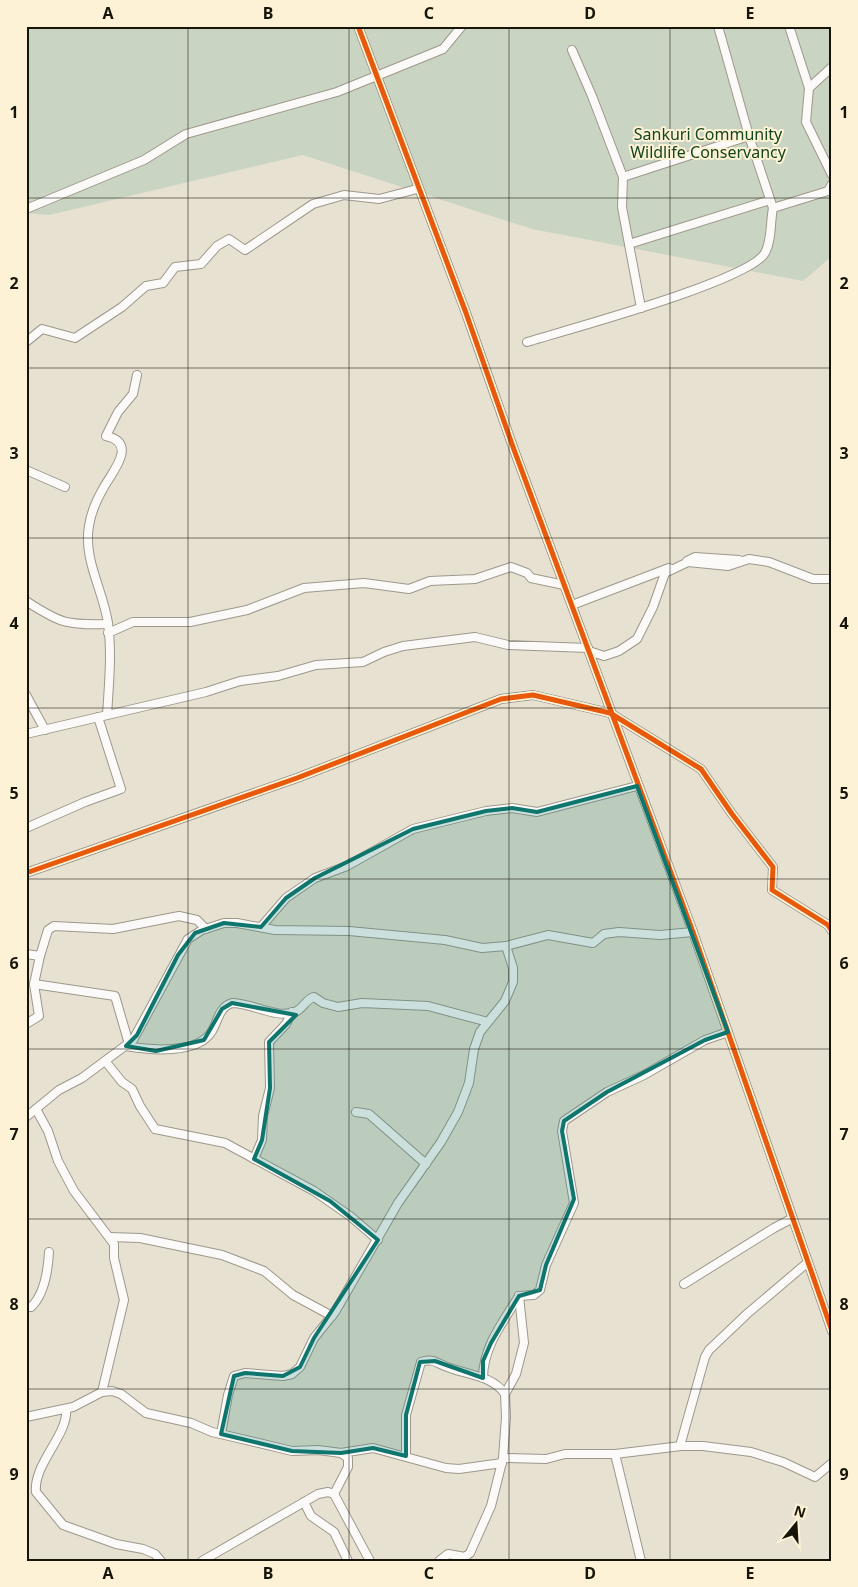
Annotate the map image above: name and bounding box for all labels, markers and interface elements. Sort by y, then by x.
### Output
text: A [102,2,114,24]
text: B [263,2,273,24]
text: C [424,2,434,24]
text: D [584,2,596,24]
text: E [746,2,755,24]
text: 1 [9,101,19,123]
text: 1 [839,101,849,123]
park label: Sankuri Community Wildlife Conservancy [630,123,787,163]
text: 2 [9,272,19,294]
text: 2 [839,272,849,294]
text: 3 [9,442,19,464]
text: 3 [839,442,849,464]
text: 4 [9,612,19,634]
text: 4 [839,612,849,634]
text: 5 [9,782,19,804]
text: 5 [839,782,849,804]
text: 6 [9,952,19,974]
text: 6 [839,952,849,974]
text: 7 [9,1123,19,1145]
text: 7 [839,1123,849,1145]
text: 8 [9,1293,19,1315]
text: 8 [839,1293,849,1315]
text: 9 [9,1463,19,1485]
text: 9 [839,1463,849,1485]
north arrow [770,1500,820,1550]
text: N [792,1500,809,1522]
text: A [102,1562,114,1584]
text: B [263,1562,273,1584]
text: C [424,1562,434,1584]
text: D [584,1562,596,1584]
text: E [746,1562,755,1584]

